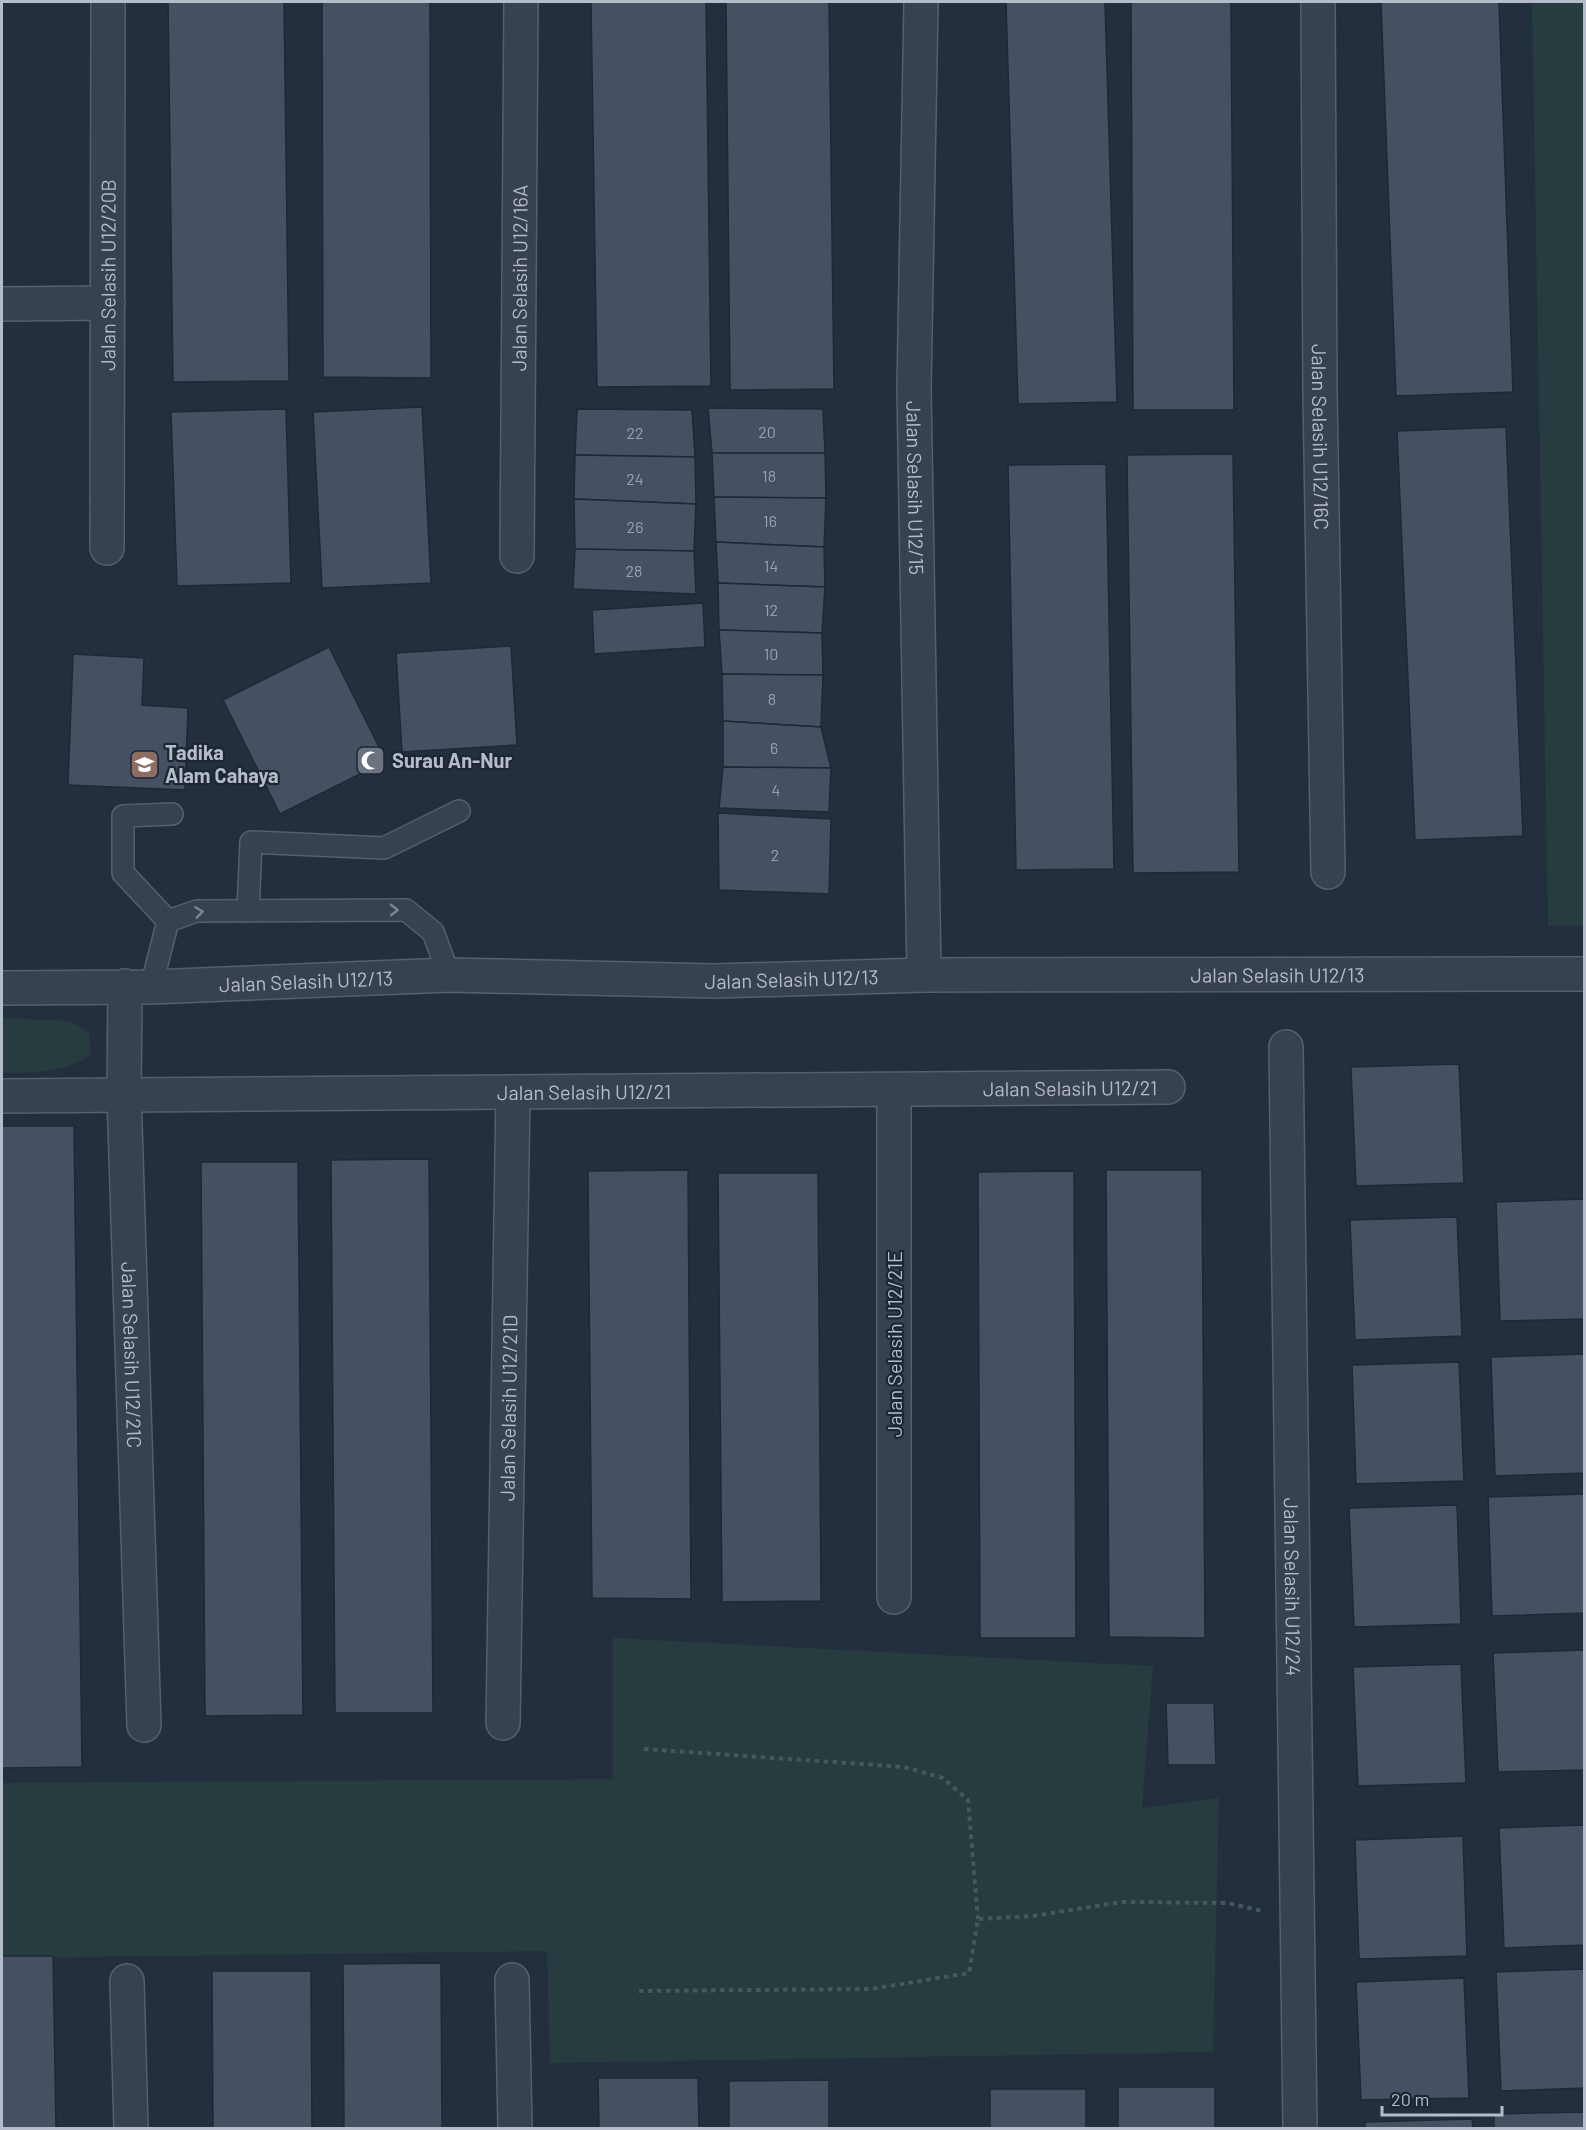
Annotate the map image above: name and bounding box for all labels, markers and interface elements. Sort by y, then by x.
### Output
street label: Jalan Selasih U12/20B [95,179,120,371]
street label: Jalan Selasih U12/16A [506,185,532,371]
street label: Jalan Selasih U12/16C [1308,344,1334,530]
street label: Jalan Selasih U12/15 [902,401,929,575]
house number: 20 [758,422,776,441]
house number: 22 [626,423,644,442]
house number: 18 [762,466,776,485]
house number: 24 [626,469,644,488]
house number: 16 [763,511,777,530]
house number: 26 [627,517,643,536]
house number: 14 [764,556,778,575]
house number: 28 [626,561,642,580]
house number: 12 [764,600,778,619]
house number: 10 [764,644,778,663]
house number: 8 [768,689,776,708]
house number: 6 [770,738,778,757]
place label: Tadika Alam Cahaya [165,740,279,787]
mosque icon: Surau An-Nur [355,744,387,776]
school or university icon: Tadika Alam Cahaya [128,748,160,780]
place label: Surau An-Nur [392,748,512,772]
house number: 4 [772,780,780,799]
house number: 2 [771,845,779,864]
one-way arrow [389,904,398,916]
one-way arrow [194,907,204,919]
street label: Jalan Selasih U12/13 [1191,962,1365,987]
street label: Jalan Selasih U12/13 [704,964,879,993]
street label: Jalan Selasih U12/13 [218,965,393,996]
street label: Jalan Selasih U12/21 [983,1075,1157,1100]
street label: Jalan Selasih U12/21 [497,1079,671,1104]
street label: Jalan Selasih U12/21E [882,1251,906,1437]
street label: Jalan Selasih U12/21C [117,1261,147,1448]
street label: Jalan Selasih U12/21D [495,1315,521,1502]
street label: Jalan Selasih U12/24 [1280,1498,1306,1676]
scale bar [1382,2079,1502,2117]
text: 20 m [1391,2088,1429,2110]

